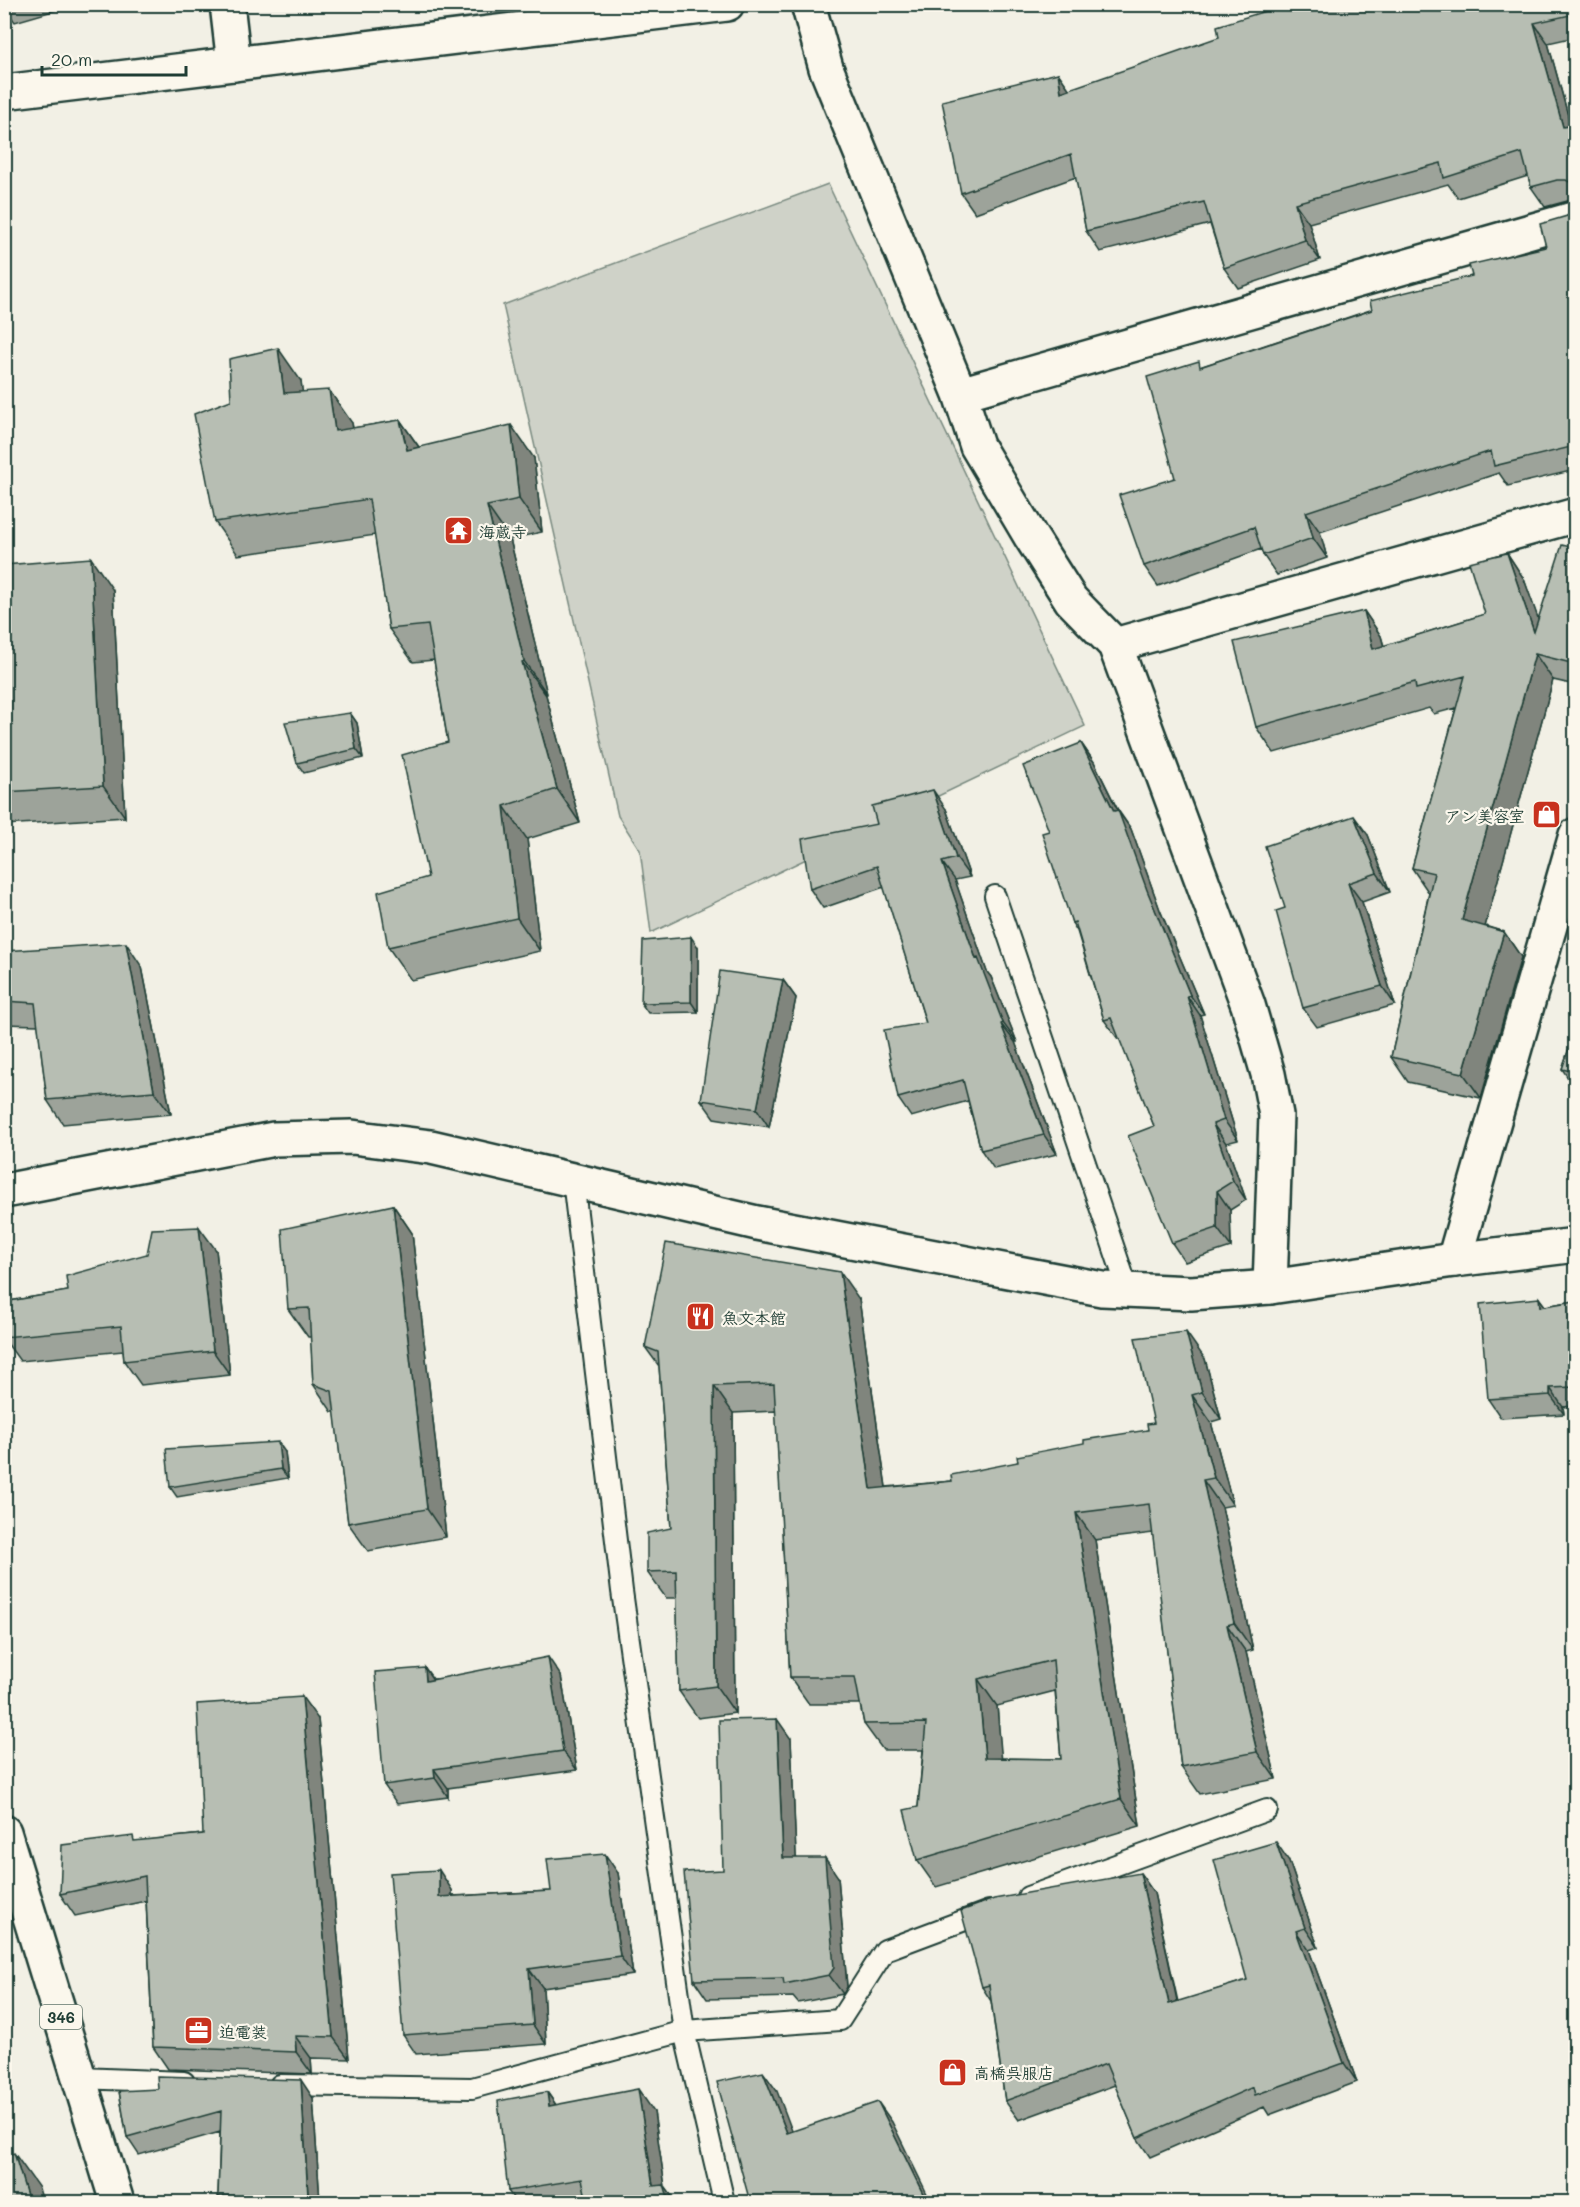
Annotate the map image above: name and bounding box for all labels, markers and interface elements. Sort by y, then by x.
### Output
scale bar [42,39,186,77]
text: 20 m [51,47,92,71]
temple icon: 海蔵寺 [442,515,474,547]
place label: 海蔵寺 [479,521,527,542]
shop icon: アン美容室 [1530,799,1562,831]
place label: アン美容室 [1445,805,1525,826]
restaurant icon: 魚文本館 [685,1301,717,1333]
place label: 魚文本館 [722,1307,786,1328]
road number: 346 [40,2005,82,2029]
office icon: 迫電装 [182,2015,214,2047]
place label: 迫電装 [219,2021,267,2042]
shop icon: 高橋呉服店 [937,2056,969,2088]
place label: 高橋呉服店 [974,2062,1054,2083]

